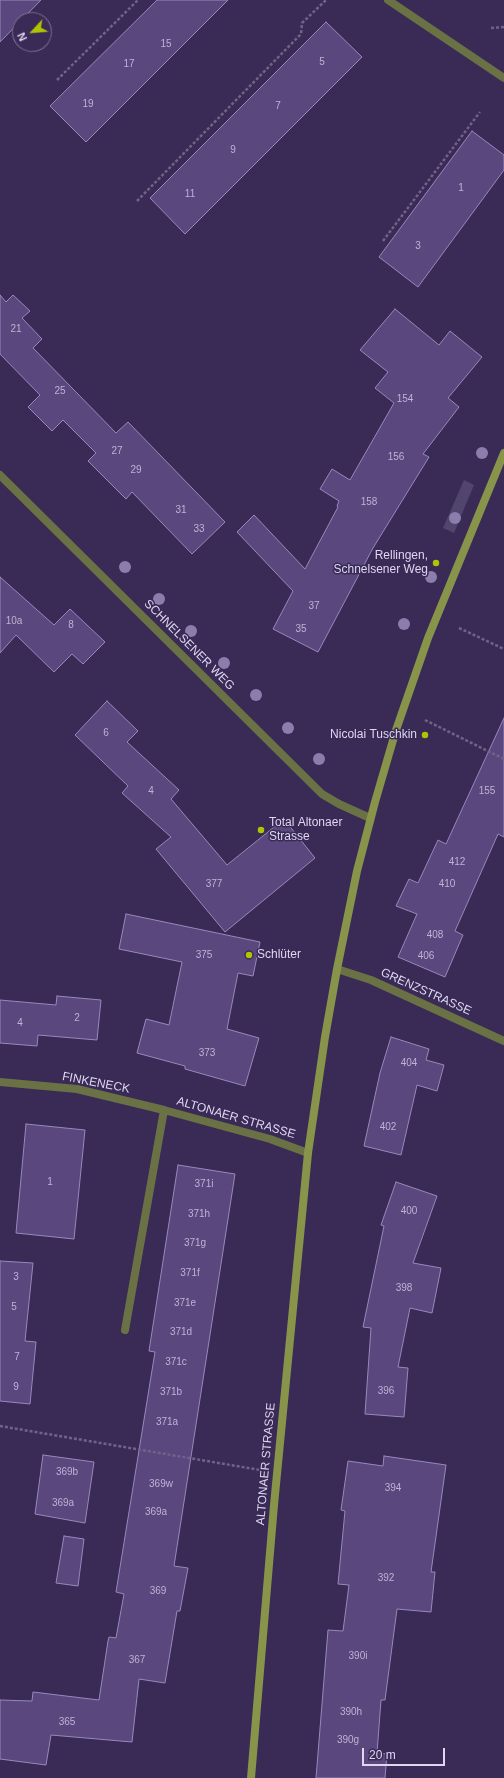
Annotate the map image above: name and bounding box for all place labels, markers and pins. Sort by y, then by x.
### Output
place label: Rellingen, Schnelsener Weg [334,549,428,577]
marker: Rellingen, Schnelsener Weg [431,558,441,568]
place label: Nicolai Tuschkin [330,728,417,742]
marker: Nicolai Tuschkin [420,730,430,740]
place label: Total Altonaer Strasse [269,816,342,844]
marker: Total Altonaer Strasse [256,825,266,835]
place label: Schlüter [257,948,301,962]
marker: Schlüter [244,950,254,960]

